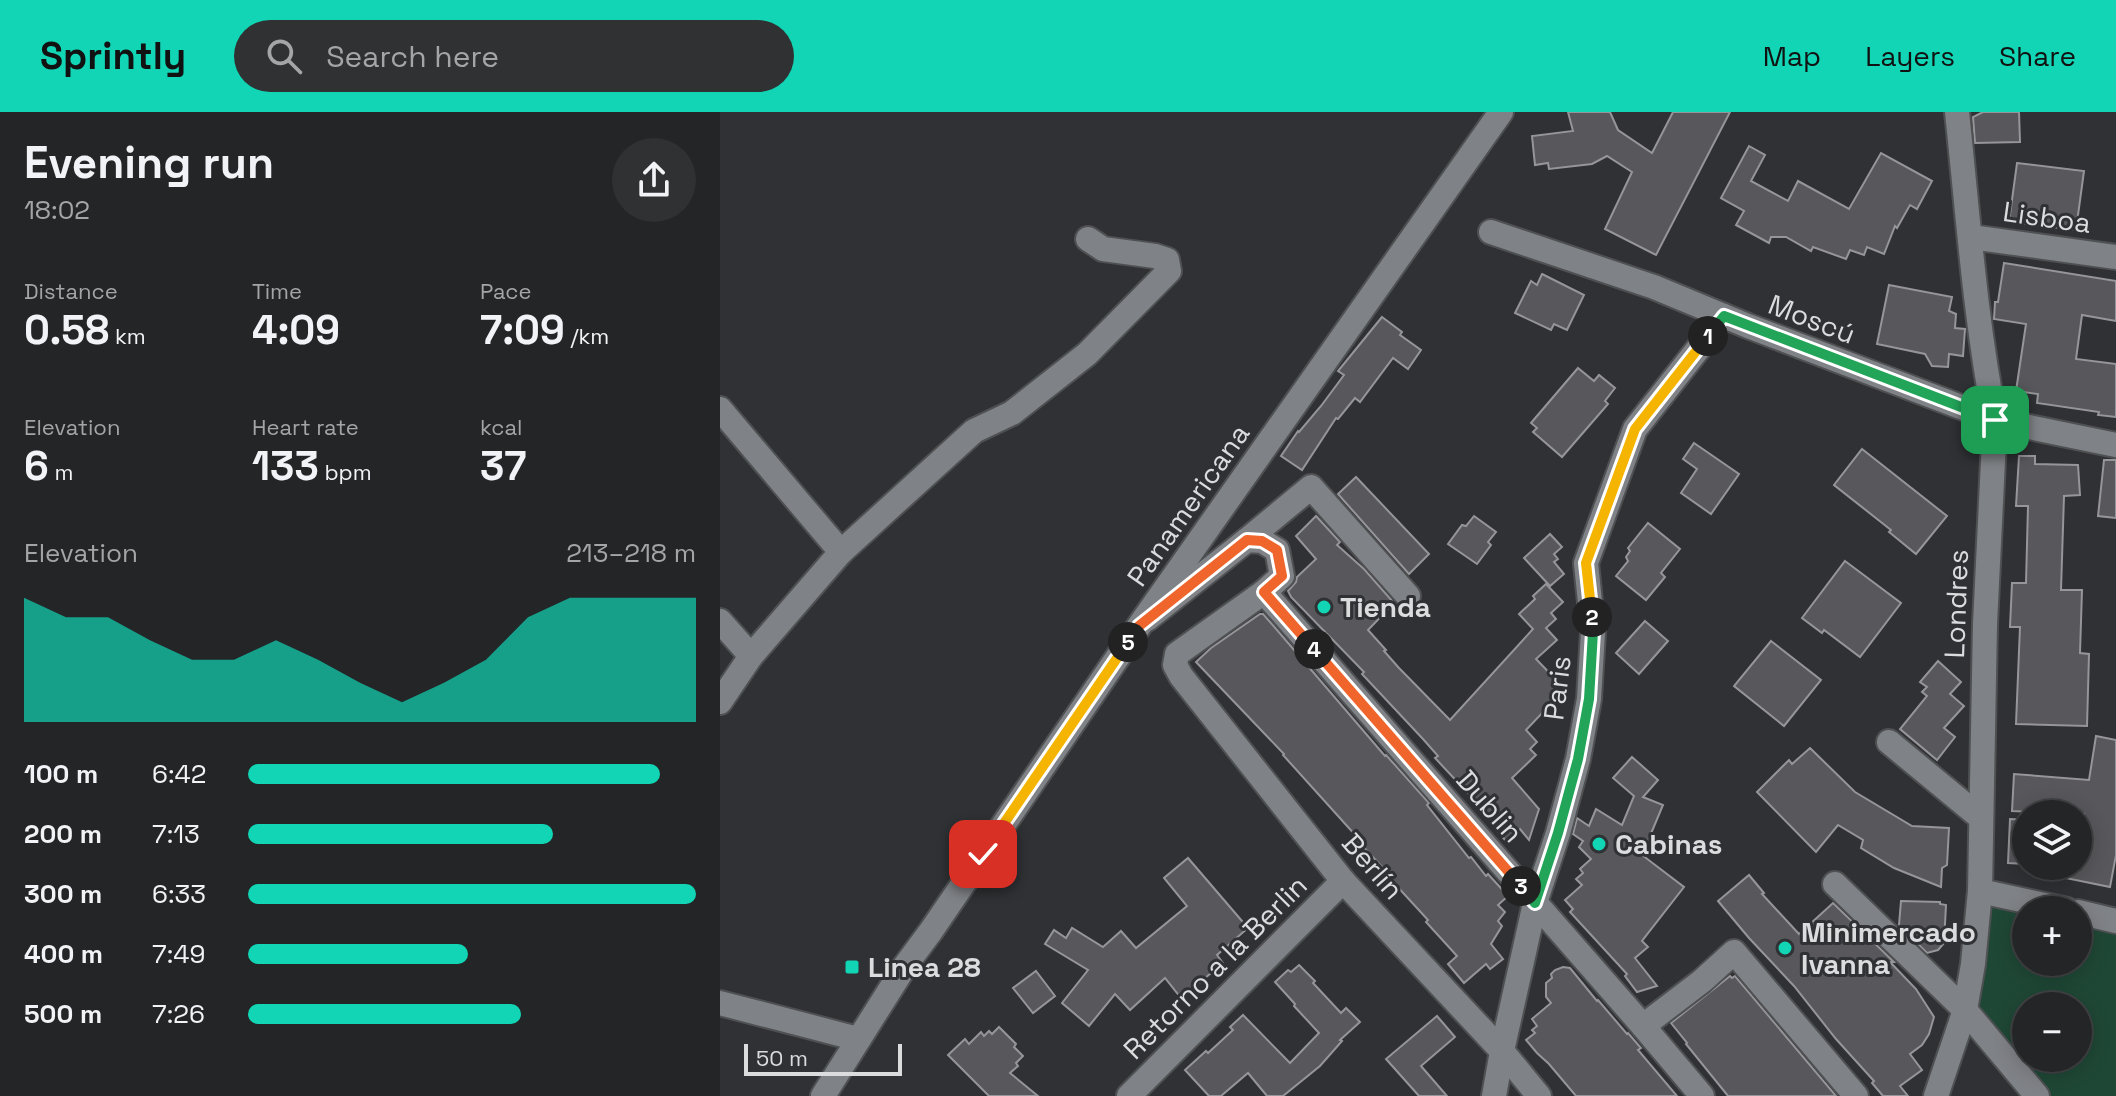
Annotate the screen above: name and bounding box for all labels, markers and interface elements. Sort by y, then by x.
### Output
search box [234,20,794,92]
text: Sprintly [40,32,186,80]
icon: search [262,34,306,78]
text: Search here [326,37,499,76]
text: Map [1763,38,1821,74]
text: Layers [1865,38,1955,74]
text: Share [1999,38,2076,74]
text: Evening run [24,135,274,191]
button: share [612,138,696,222]
text: 18:02 [24,193,90,227]
street label: Lisboa [2001,193,2093,241]
text: Distance [24,277,118,305]
text: Time [252,277,302,305]
text: Pace [480,277,532,305]
street label: Moscú [1763,286,1861,352]
text: 0.58 [24,305,109,356]
text: 4:09 [252,305,340,356]
text: 7:09 [480,305,565,356]
pin: 1 [1688,316,1728,356]
text: km [109,322,146,350]
text: /km [565,322,609,350]
text: 1 [1703,322,1713,350]
pin [1961,386,2029,454]
icon: arrive [1973,398,2017,442]
text: Elevation [24,413,120,441]
text: Heart rate [252,413,359,441]
text: kcal [480,413,522,441]
street label: Panamericana [1119,417,1257,593]
text: 6 [24,441,49,492]
text: 133 [252,441,319,492]
text: 37 [480,441,526,492]
text: m [49,458,73,486]
text: bpm [319,458,372,486]
text: Elevation [24,536,138,570]
text: 213–218 m [566,536,696,570]
street label: Londres [1936,549,1976,659]
place label: Tienda [1340,589,1431,625]
pin: 2 [1572,597,1612,637]
marker: Tienda [1315,598,1333,616]
text: 2 [1585,603,1599,631]
pin: 5 [1108,622,1148,662]
text: 5 [1121,628,1135,656]
pin: 4 [1294,629,1334,669]
text: 4 [1307,635,1321,663]
street label: Paris [1535,654,1579,722]
text: 100 m [24,757,98,791]
text: 6:42 [152,757,206,791]
street label: Dublin [1449,762,1531,850]
map controls [2012,800,2092,1072]
button: layers [2012,800,2092,880]
text: 200 m [24,817,102,851]
text: 7:13 [152,817,200,851]
pin [949,820,1017,888]
street label: Berlín [1334,825,1412,907]
place label: Cabinas [1615,826,1723,862]
icon: check [961,832,1005,876]
marker: Cabinas [1590,835,1608,853]
pin: 3 [1501,866,1541,906]
street label: Retorno a la Berlin [1115,867,1315,1067]
text: 3 [1514,872,1528,900]
text: 300 m [24,877,102,911]
text: 6:33 [152,877,206,911]
button: + [2012,896,2092,976]
place label: Minimercado Ivanna [1801,914,1976,982]
text: 400 m [24,937,103,971]
text: 7:49 [152,937,205,971]
marker: Minimercado Ivanna [1776,939,1794,957]
place label: Linea 28 [868,949,981,985]
marker: Linea 28 [843,958,861,976]
button: − [2012,992,2092,1072]
text: 500 m [24,997,102,1031]
text: 7:26 [152,997,205,1031]
scale bar [744,1040,902,1076]
text: 50 m [756,1044,808,1072]

